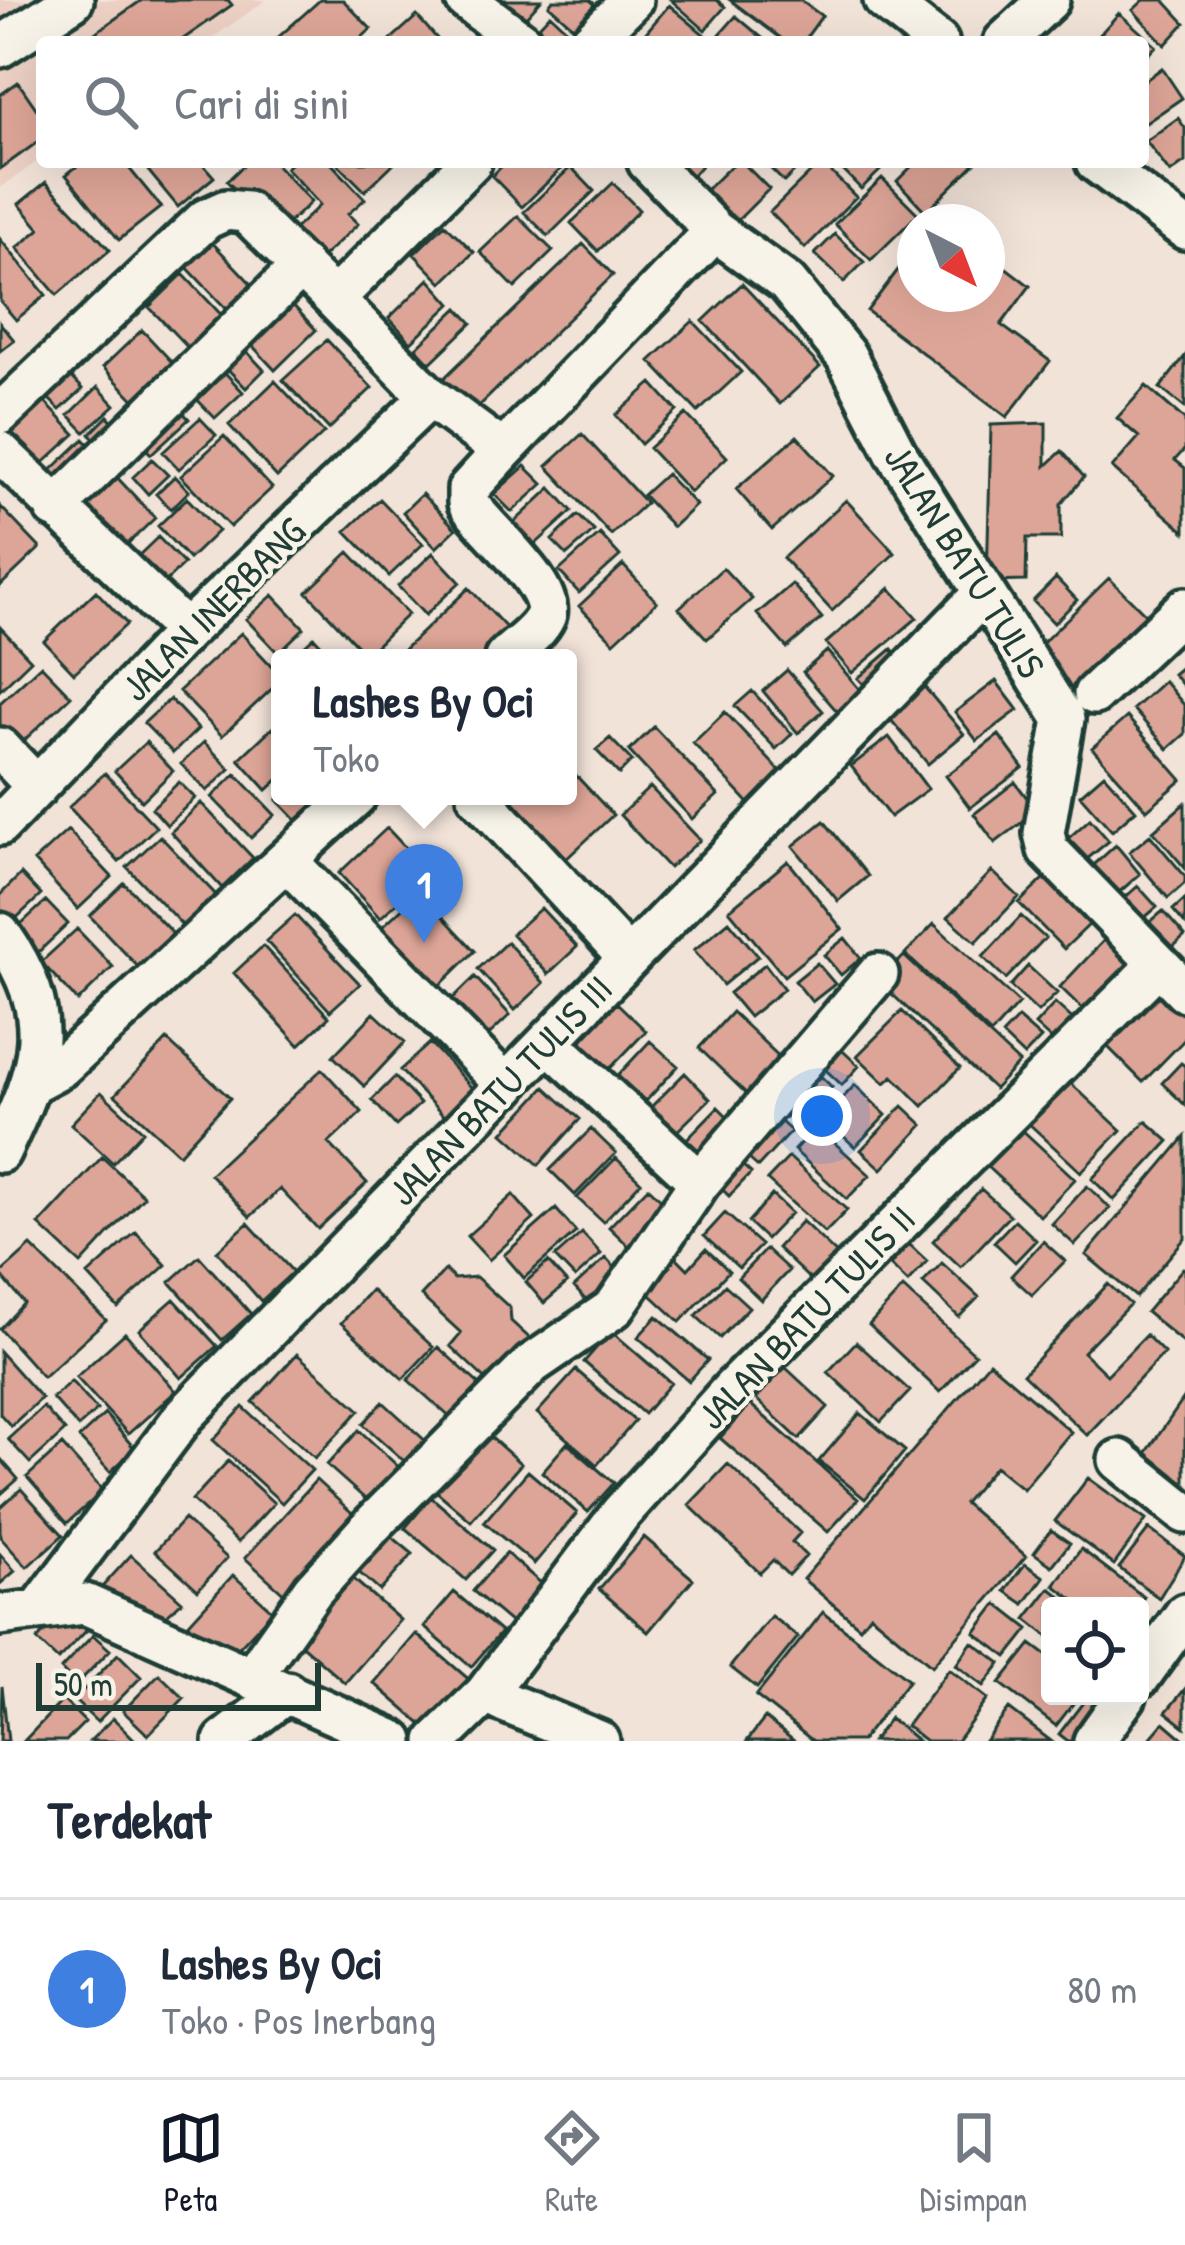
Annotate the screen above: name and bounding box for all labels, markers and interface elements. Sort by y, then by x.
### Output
search box [36,36,1149,168]
icon: search [78,69,144,135]
text: Cari di sini [174,72,350,133]
north arrow [897,204,1005,312]
street label: JALAN BATU TULIS [873,434,1058,687]
street label: JALAN INERBANG [109,505,316,712]
popup [271,649,577,805]
text: Lashes By Oci [314,670,534,731]
text: Toko [314,731,379,784]
pin: 1 [385,844,463,943]
street label: JALAN BATU TULIS III [376,963,624,1217]
your location [792,1086,852,1146]
street label: JALAN BATU TULIS II [685,1193,926,1440]
map controls [1041,1597,1149,1705]
button: locate [1041,1597,1149,1705]
scale bar [36,1657,321,1710]
text: 50 m [54,1662,113,1706]
text: Terdekat [48,1785,211,1854]
text: Lashes By Oci [162,1932,383,1993]
text: 1 [80,1962,94,2015]
text: 80 m [1067,1962,1137,2015]
text: Toko · Pos Inerbang [162,1993,436,2046]
tab: Peta [158,2105,224,2221]
tab: Rute [539,2105,605,2221]
tab: Disimpan [920,2105,1027,2221]

